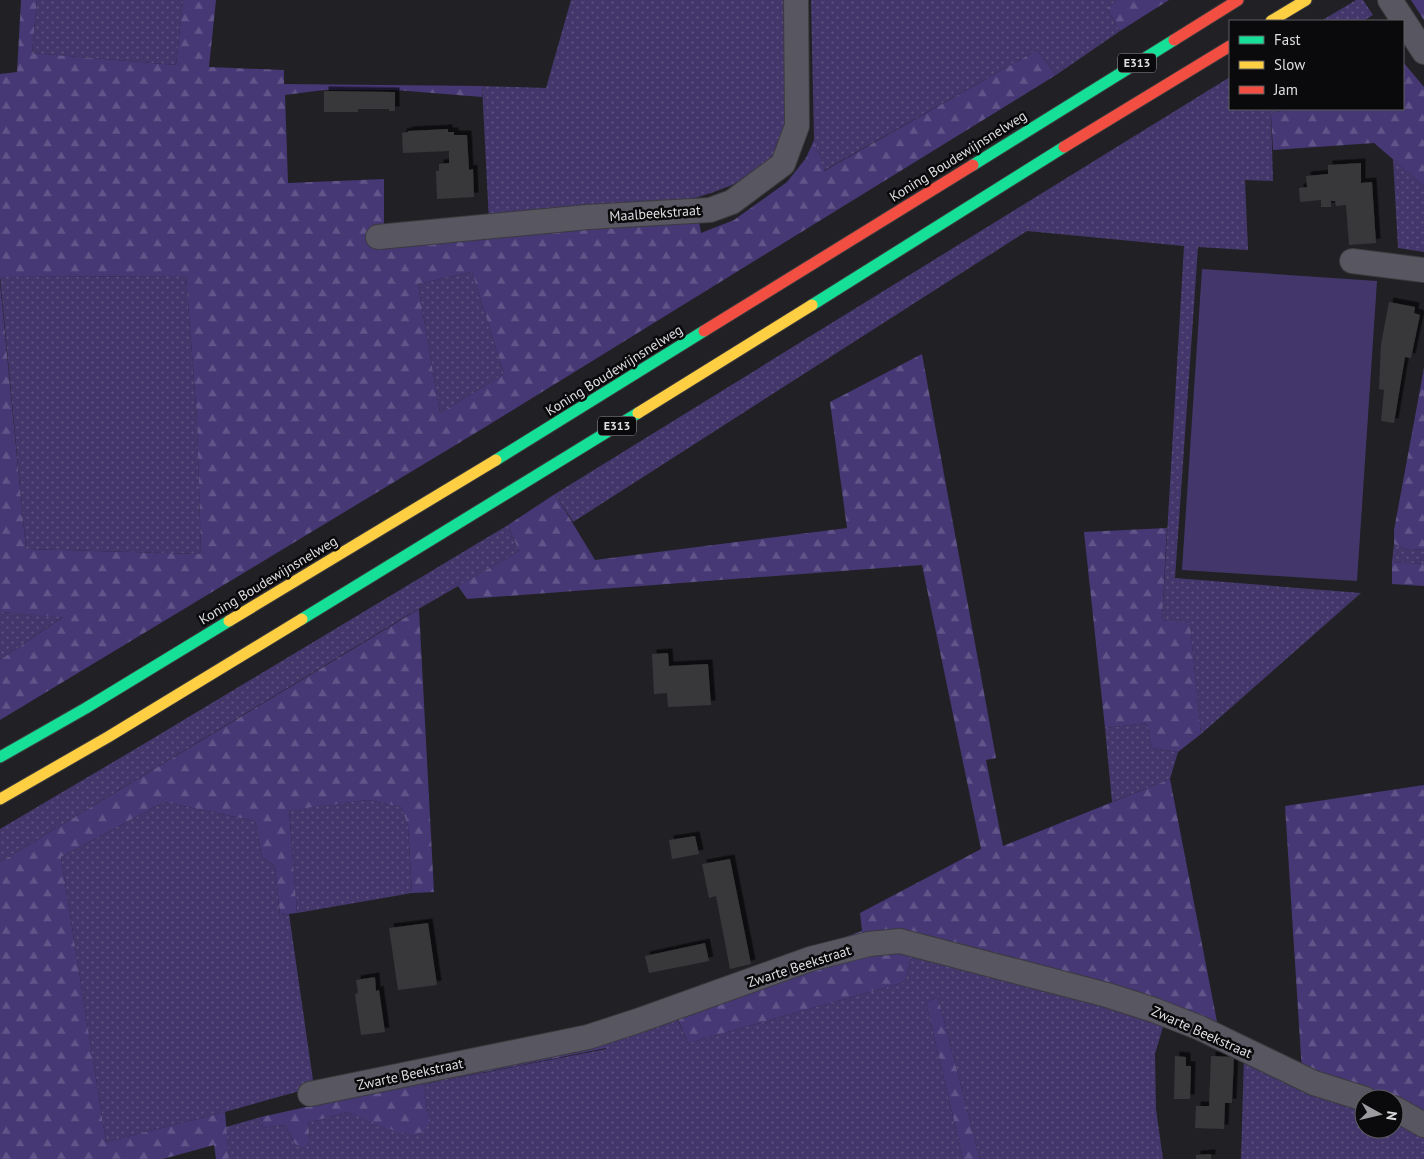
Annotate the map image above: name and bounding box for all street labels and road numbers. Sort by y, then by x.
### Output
road number: E313 [1118,54,1156,72]
street label: Koning Boudewijnsnelweg [886,106,1030,206]
street label: Maalbeekstraat [609,201,701,225]
street label: Koning Boudewijnsnelweg [542,320,686,420]
road number: E313 [598,416,636,436]
street label: Koning Boudewijnsnelweg [196,532,340,628]
street label: Zwarte Beekstraat [745,941,853,991]
street label: Zwarte Beekstraat [1149,1002,1255,1062]
street label: Zwarte Beekstraat [355,1054,465,1094]

